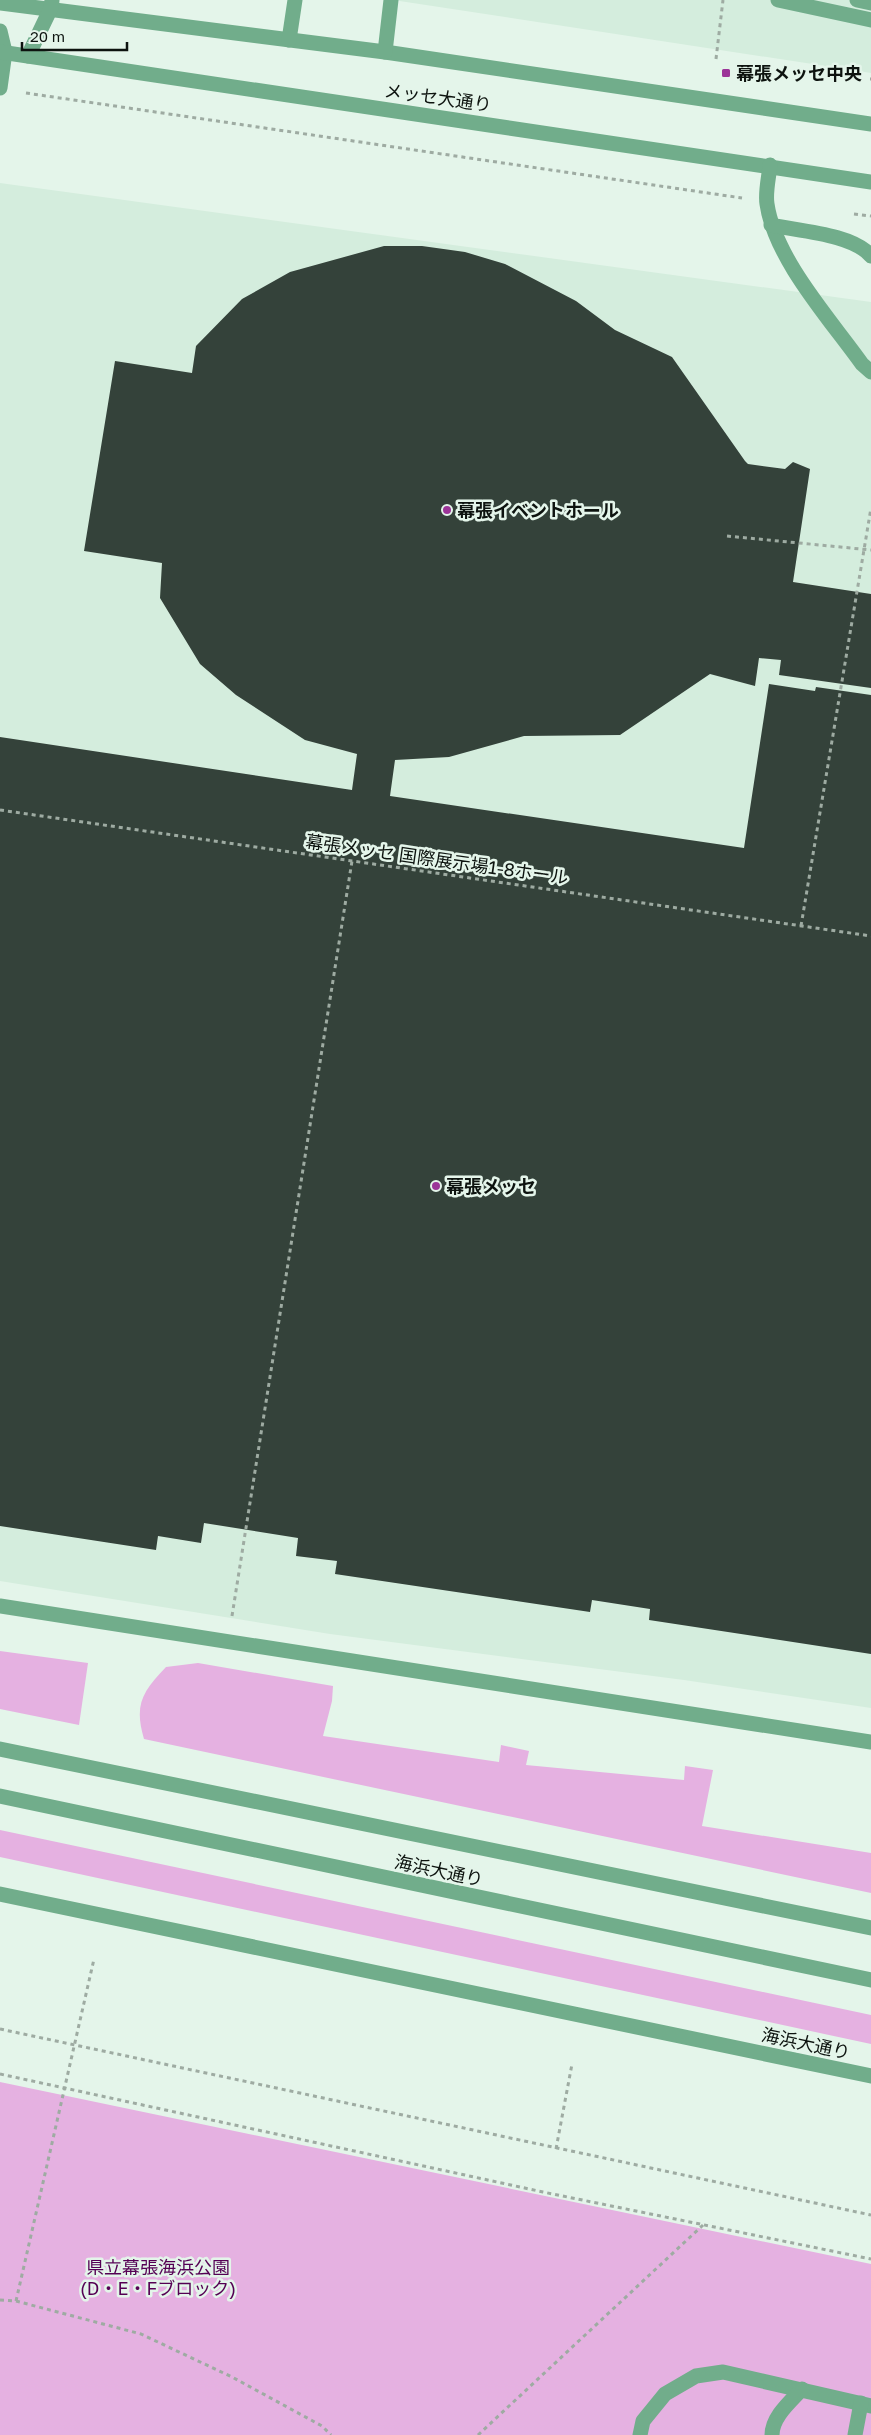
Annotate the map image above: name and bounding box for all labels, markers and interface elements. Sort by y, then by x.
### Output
scale bar [22,20,128,52]
text: 20 m [30,27,65,45]
place label: 幕張メッセ中央 [736,62,862,84]
marker: 幕張メッセ中央 [720,67,732,79]
street label: メッセ大通り [383,79,493,115]
place label: 幕張イベントホール [457,499,619,521]
marker: 幕張イベントホール [441,504,453,516]
street label: 幕張メッセ 国際展示場1-8ホール [304,830,570,888]
place label: 幕張メッセ [446,1175,536,1197]
marker: 幕張メッセ [430,1180,442,1192]
street label: 海浜大通り [393,1850,485,1890]
street label: 海浜大通り [760,2023,852,2063]
park label: 県立幕張海浜公園 (D・E・Fブロック) [80,2256,236,2299]

